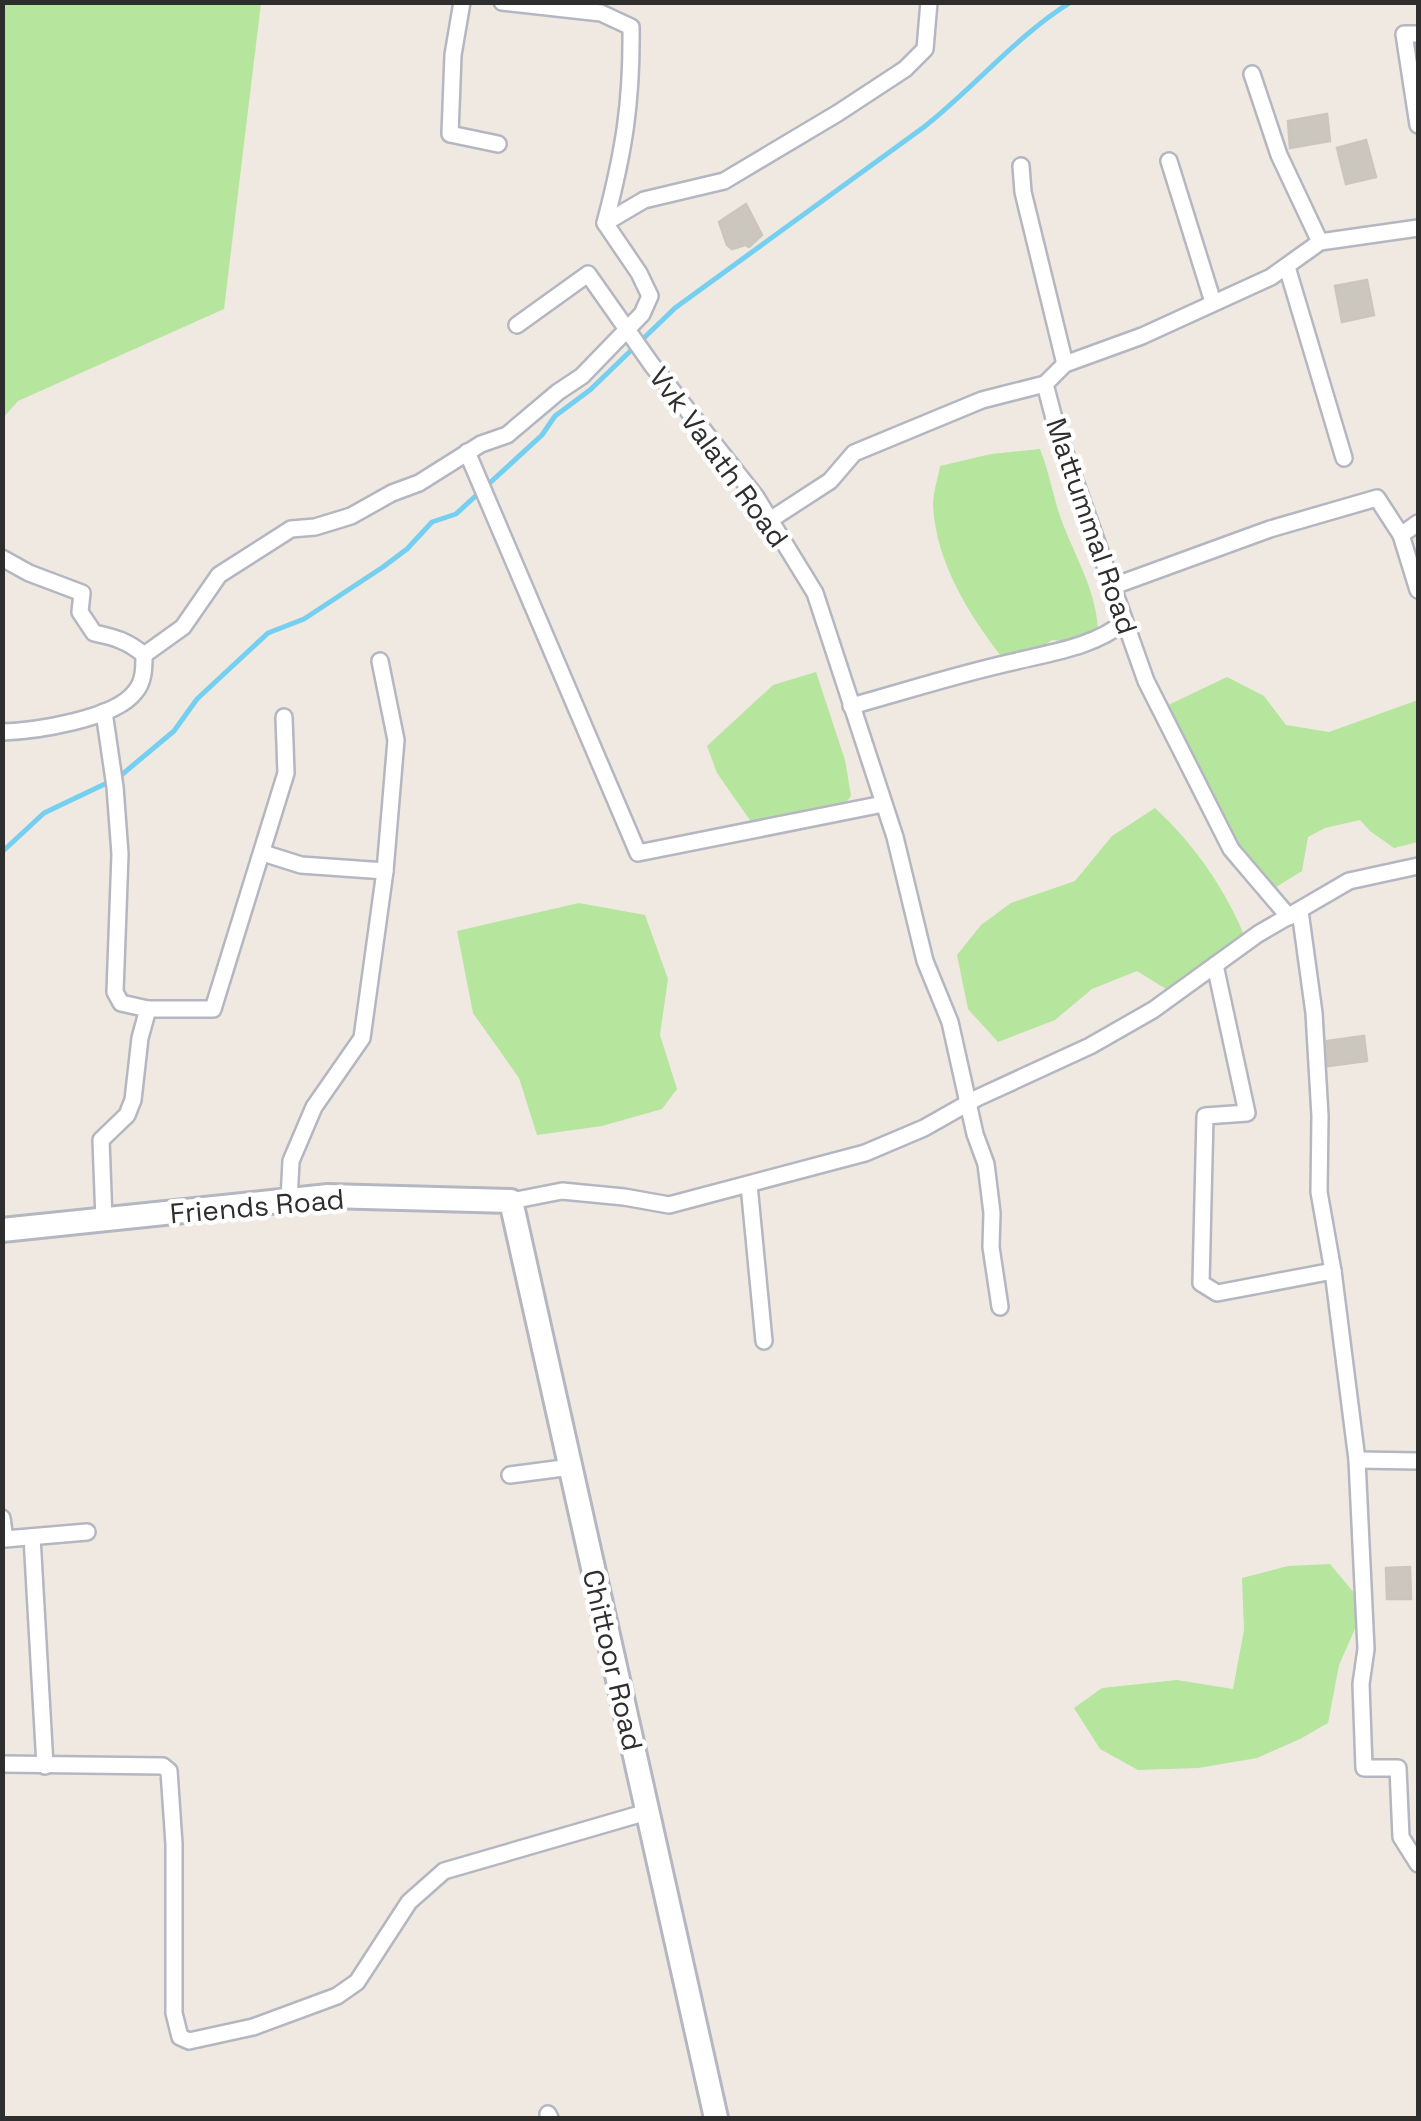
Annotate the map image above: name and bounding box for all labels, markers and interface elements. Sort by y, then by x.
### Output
street label: Vvk Valath Road [641,360,797,554]
street label: Mattummal Road [1038,413,1146,639]
street label: Friends Road [168,1180,346,1232]
street label: Chittoor Road [575,1566,651,1754]

